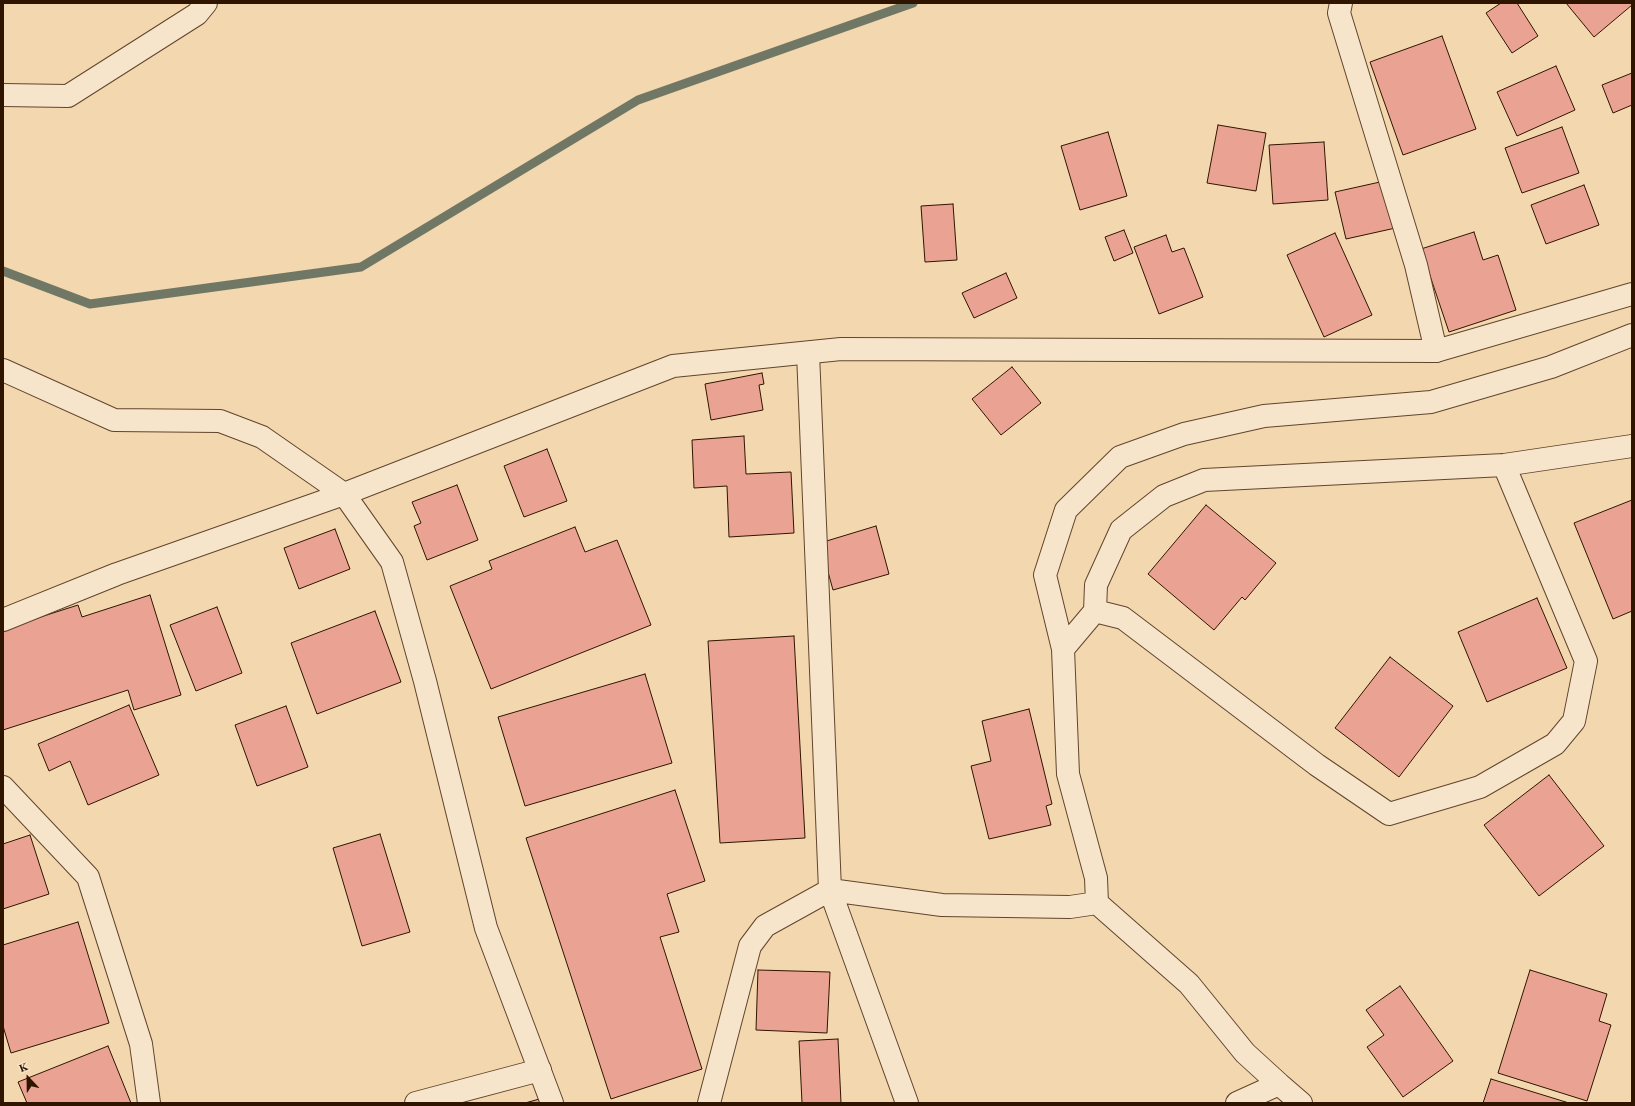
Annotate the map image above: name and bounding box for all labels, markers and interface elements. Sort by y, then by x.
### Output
north arrow [8,1058,48,1098]
text: K [17,1059,30,1075]

